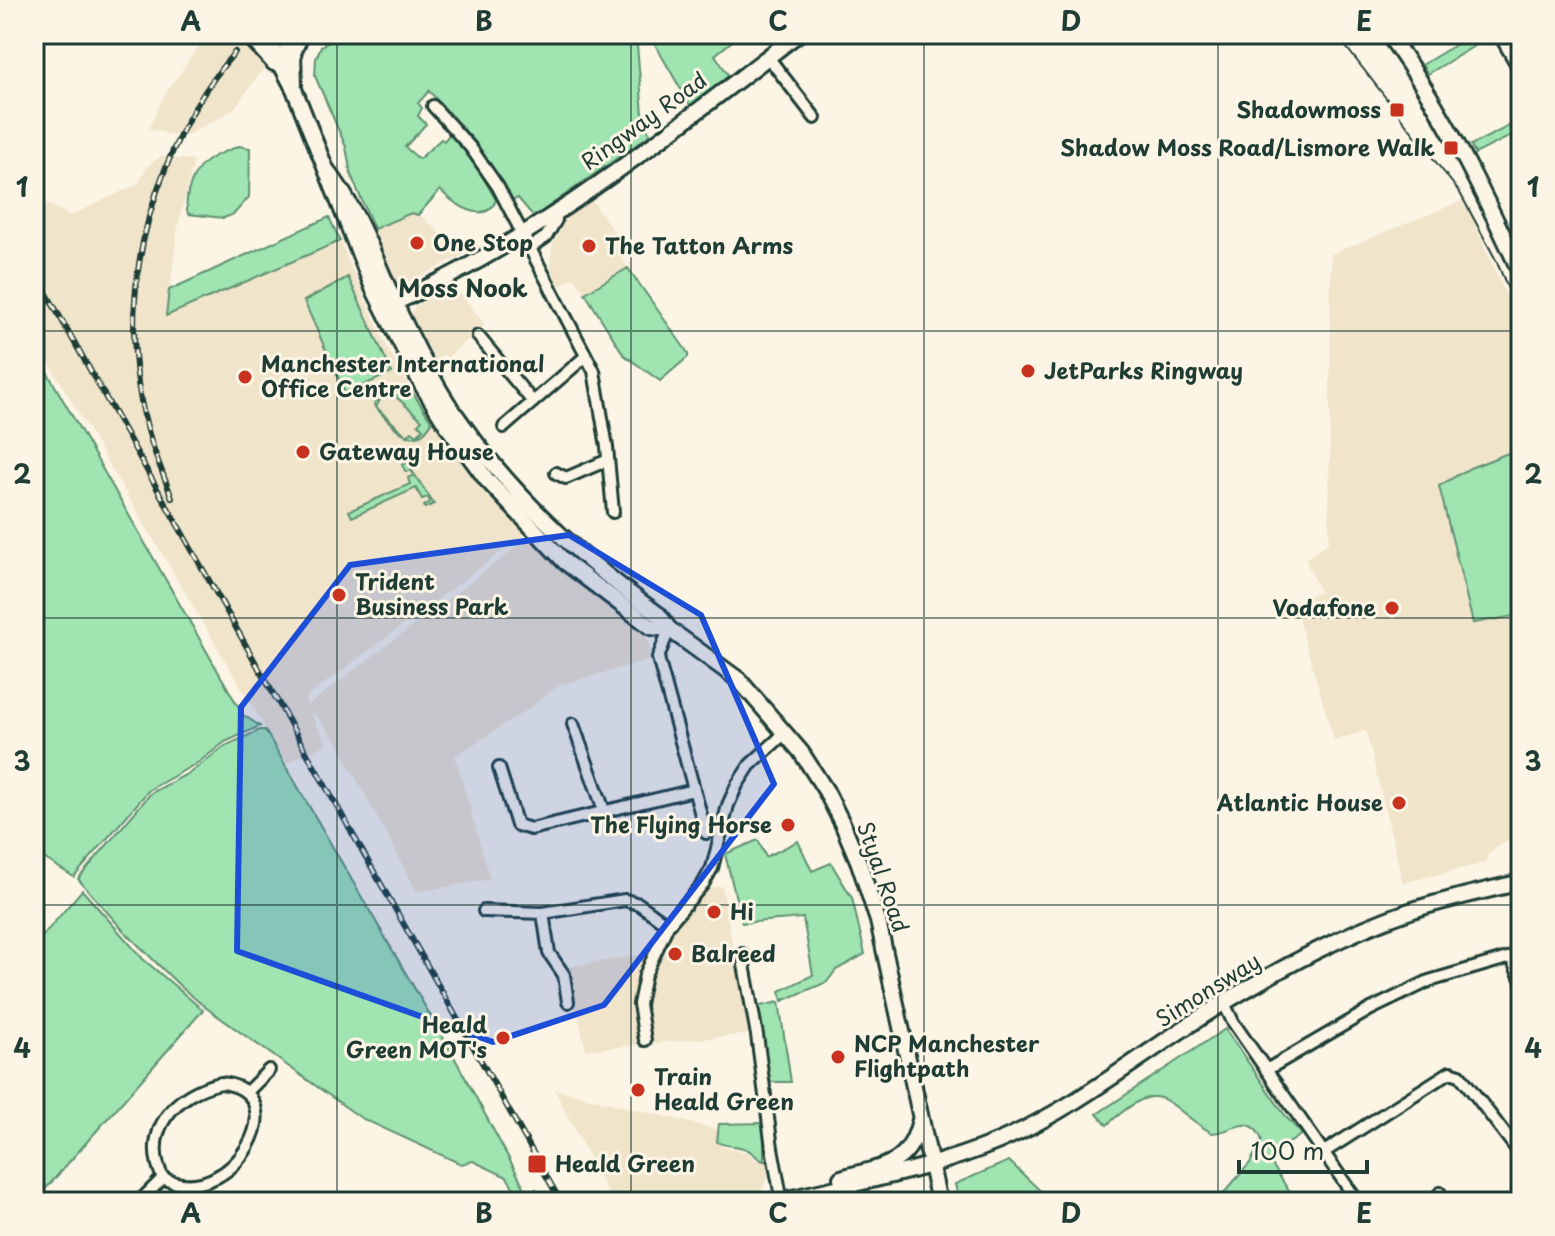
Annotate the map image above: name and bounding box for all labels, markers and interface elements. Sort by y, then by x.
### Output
text: A [181,1,201,40]
text: B [475,1,493,40]
text: C [768,1,788,40]
text: D [1061,1,1081,40]
text: E [1356,1,1372,40]
street label: Ringway Road [573,63,713,177]
place label: Shadowmoss [1236,92,1381,125]
marker: Shadowmoss [1388,101,1406,119]
place label: Shadow Moss Road/Lismore Walk [1060,130,1435,163]
marker: Shadow Moss Road/Lismore Walk [1442,139,1460,157]
text: 1 [16,167,28,206]
text: 1 [1527,167,1539,206]
place label: One Stop [433,225,533,258]
place label: The Tatton Arms [605,228,793,261]
marker: One Stop [408,234,426,252]
marker: The Tatton Arms [580,237,598,255]
district label: Moss Nook [398,269,528,305]
place label: Manchester International Office Centre [261,346,544,404]
place label: JetParks Ringway [1044,353,1243,386]
marker: JetParks Ringway [1019,362,1037,380]
marker: Manchester International Office Centre [236,368,254,386]
place label: Gateway House [319,434,494,467]
marker: Gateway House [294,443,312,461]
text: 2 [13,454,31,493]
text: 2 [1524,454,1542,493]
place label: Trident Business Park [355,564,509,622]
marker: Trident Business Park [330,586,348,604]
place label: Vodafone [1272,590,1377,623]
marker: Vodafone [1383,599,1401,617]
text: 3 [13,741,31,780]
text: 3 [1524,741,1542,780]
place label: Atlantic House [1216,785,1383,818]
marker: Atlantic House [1390,794,1408,812]
place label: The Flying Horse [590,807,772,840]
marker: The Flying Horse [779,816,797,834]
street label: Styal Road [850,817,919,936]
place label: Hi [730,894,754,927]
marker: Hi [705,903,723,921]
place label: Balreed [691,936,776,969]
street label: Simonsway [1148,943,1266,1034]
marker: Balreed [666,945,684,963]
place label: Heald Green MOT's [346,1007,487,1065]
place label: NCP Manchester Flightpath [854,1026,1040,1084]
text: 4 [13,1028,31,1067]
text: 4 [1524,1028,1542,1067]
marker: Heald Green MOT's [494,1029,512,1047]
marker: NCP Manchester Flightpath [829,1048,847,1066]
place label: Train Heald Green [654,1059,794,1117]
marker: Train Heald Green [629,1081,647,1099]
scale bar [1239,1124,1367,1174]
text: 100 m [1251,1132,1324,1168]
place label: Heald Green [555,1146,695,1179]
marker: Heald Green [526,1153,548,1175]
text: A [181,1193,201,1232]
text: B [475,1193,493,1232]
text: C [768,1193,788,1232]
text: D [1061,1193,1081,1232]
text: E [1356,1193,1372,1232]

